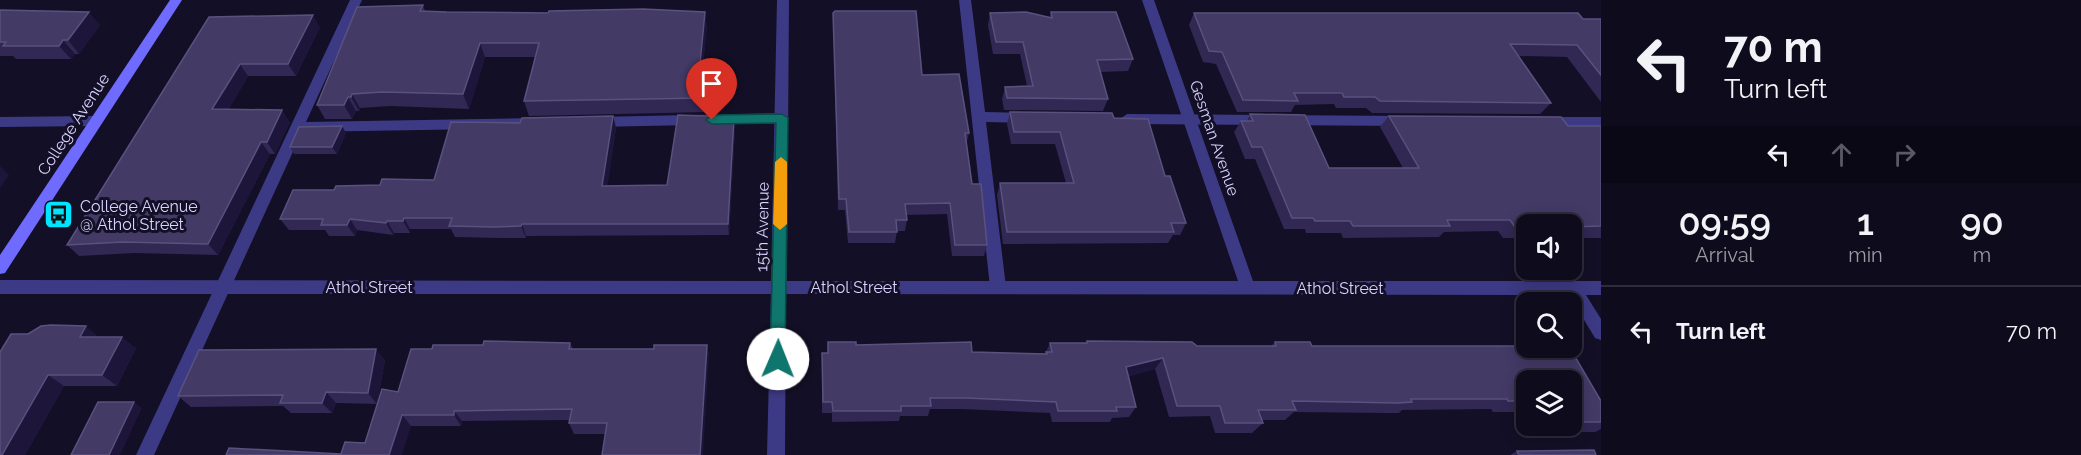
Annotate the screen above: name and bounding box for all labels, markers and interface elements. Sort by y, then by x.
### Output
text: 70 m [1724,23,1823,72]
icon: left [1625,24,1703,102]
pin [686,58,737,120]
icon: arrive [695,67,728,100]
street label: College Avenue [33,70,113,179]
text: Turn left [1724,73,1827,104]
street label: Gesman Avenue [1186,78,1243,198]
icon: left [1762,138,1795,171]
icon: ahead [1825,138,1858,171]
icon: right [1888,138,1921,171]
street label: 15th Avenue [752,182,773,272]
place label: College Avenue @ Athol Street [80,197,198,234]
bus stop icon: College Avenue @ Athol Street [43,199,75,231]
text: 09:59 [1678,201,1771,243]
text: 1 [1857,201,1874,243]
text: 90 [1960,201,2004,243]
map controls [1516,214,1582,436]
button: sound [1516,214,1582,280]
text: Arrival [1695,243,1754,267]
text: min [1848,243,1883,267]
text: m [1973,243,1991,267]
street label: Athol Street [326,278,413,297]
street label: Athol Street [811,278,898,297]
street label: Athol Street [1297,279,1384,298]
button: search [1516,292,1582,358]
icon: left [1625,315,1658,348]
text: Turn left [1676,318,1766,344]
text: 70 m [2006,318,2057,344]
position arrow [746,327,810,391]
button: layers [1516,370,1582,436]

